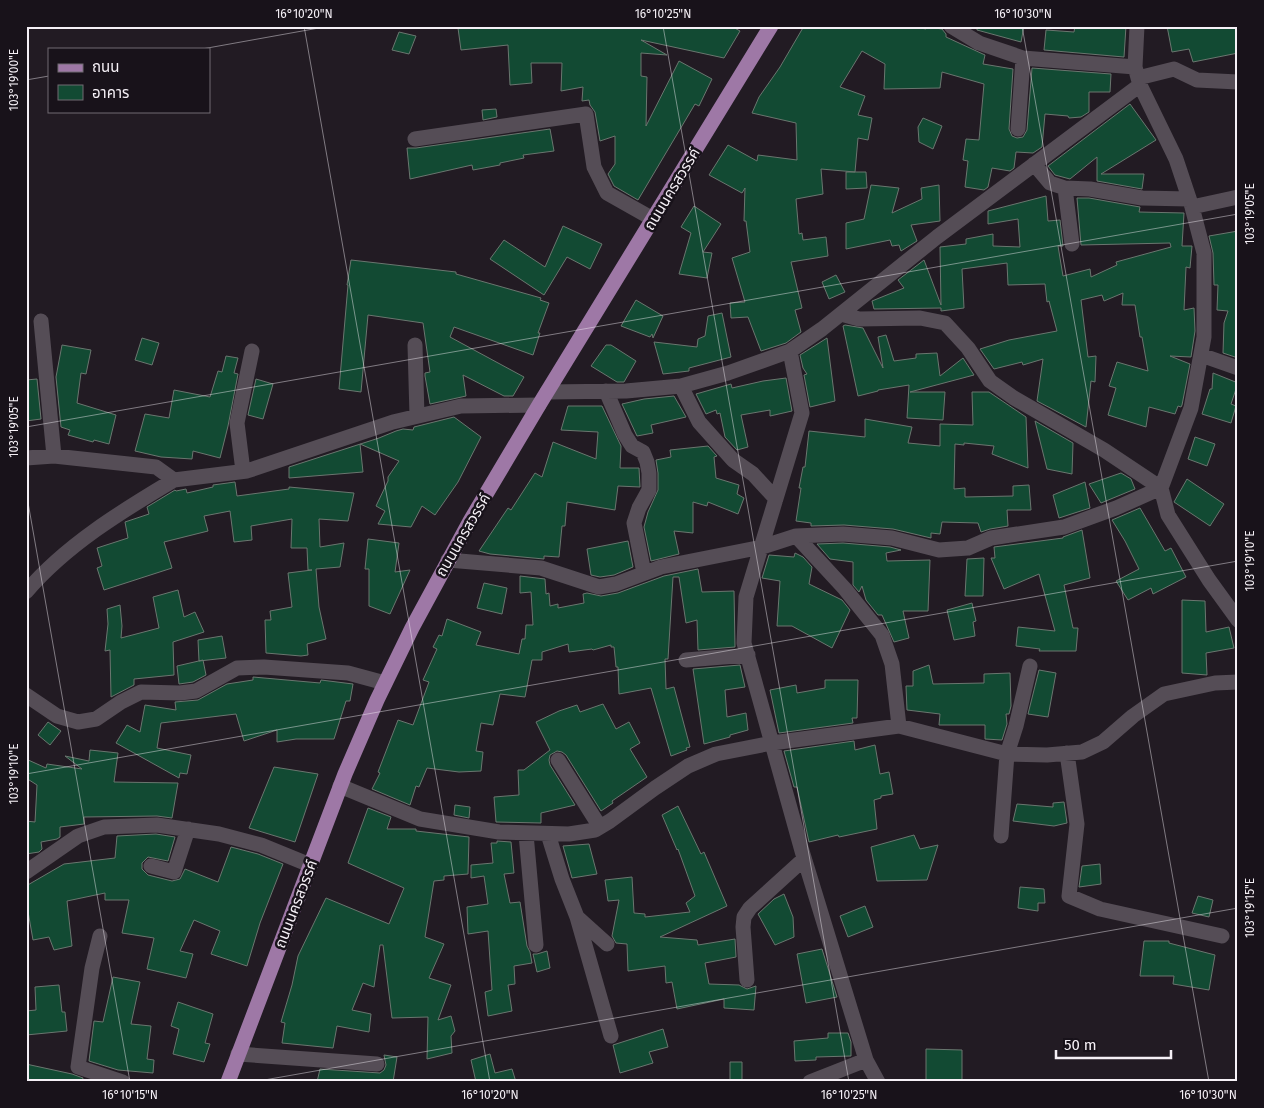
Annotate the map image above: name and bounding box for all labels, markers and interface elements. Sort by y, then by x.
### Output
text: 16°10'20"N [275,7,333,21]
text: 16°10'25"N [635,7,691,21]
text: 16°10'30"N [994,7,1052,21]
legend [48,48,210,112]
text: 103°19'00"E [7,49,21,111]
text: ถนน [92,58,119,76]
text: อาคาร [92,84,129,102]
street label: ถนนนครสวรรค์ [640,145,704,233]
text: 103°19'05"E [1243,183,1257,245]
text: 103°19'05"E [7,396,21,458]
street label: ถนนนครสวรรค์ [432,490,494,580]
text: 103°19'10"E [1243,530,1257,592]
text: 103°19'10"E [7,743,21,805]
street label: ถนนนครสวรรค์ [271,857,321,951]
text: 103°19'15"E [1243,878,1257,938]
scale bar [1056,1028,1172,1060]
text: 50 m [1064,1036,1097,1054]
text: 16°10'15"N [102,1088,158,1102]
text: 16°10'20"N [461,1088,519,1102]
text: 16°10'25"N [821,1088,877,1102]
text: 16°10'30"N [1179,1088,1237,1102]

